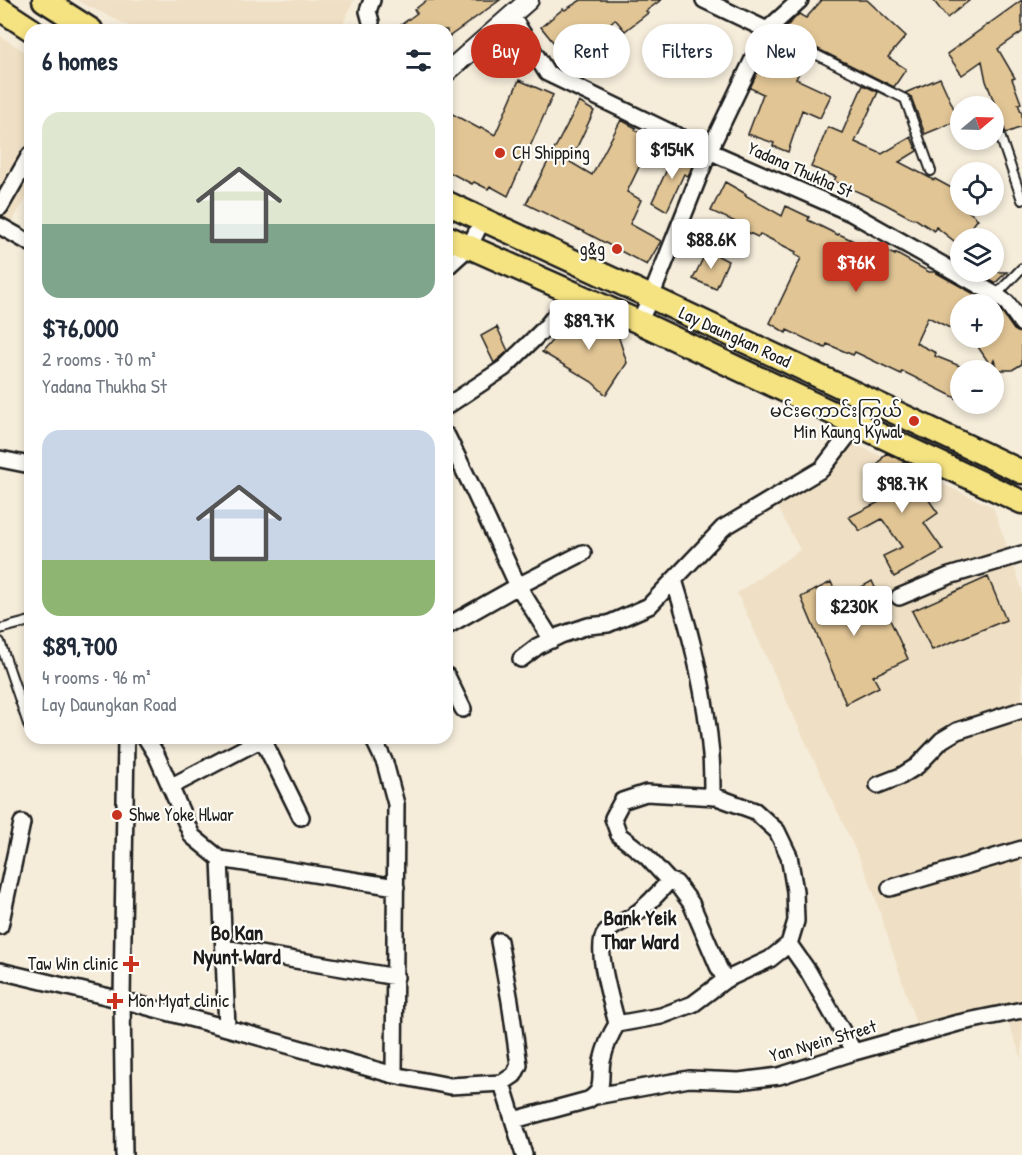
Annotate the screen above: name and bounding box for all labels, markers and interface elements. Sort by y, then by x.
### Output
chip: Buy [471,24,541,78]
chip: Rent [553,24,630,78]
chip: Filters [642,24,733,78]
chip: New [745,24,817,78]
text: 6 homes [42,43,118,78]
icon: filters [402,44,435,77]
north arrow [950,96,1004,150]
map controls [950,96,1004,414]
pin: $154K [630,129,714,180]
text: $154K [650,135,694,162]
street label: Yadana Thukha St [744,135,857,204]
place label: CH Shipping [512,140,590,165]
marker: CH Shipping [493,146,507,160]
icon: home [185,151,293,259]
button: locate [950,162,1004,216]
pin: $88.6K [662,219,760,270]
text: $88.6K [686,225,736,252]
button: layers [950,228,1004,282]
place label: g&g [579,236,605,261]
marker: g&g [610,242,624,256]
pin: $76K [820,242,892,293]
text: $76K [837,248,875,275]
button: + [950,294,1004,348]
pin: $89.7K [540,300,638,351]
street label: Lay Daungkan Road [675,300,795,373]
text: $89.7K [564,306,614,333]
text: $76,000 [42,310,119,345]
text: 2 rooms · 70 m² [42,345,156,372]
button: − [950,360,1004,414]
text: Yadana Thukha St [42,372,167,399]
place label: မင်းကောင်းကြွယ် Min Kaung Kywal [770,398,902,444]
marker: မင်းကောင်းကြွယ် Min Kaung Kywal [907,414,921,428]
pin: $98.7K [853,463,951,514]
icon: home [185,469,293,577]
text: $98.7K [877,469,927,496]
pin: $230K [812,586,896,637]
text: $230K [830,592,878,619]
text: $89,700 [42,628,117,663]
text: 4 rooms · 96 m² [42,663,151,690]
text: Lay Daungkan Road [42,690,176,717]
place label: Shwe Yoke Hlwar [129,802,234,827]
marker: Shwe Yoke Hlwar [110,808,124,822]
district label: Bank Yeik Thar Ward [600,903,679,956]
district label: Bo Kan Nyunt Ward [193,918,282,972]
place label: Taw Win clinic [28,951,118,976]
marker: Taw Win clinic [122,955,140,973]
place label: Mon Myat clinic [128,988,229,1013]
marker: Mon Myat clinic [106,992,124,1010]
street label: Yan Nyein Street [767,1013,880,1068]

